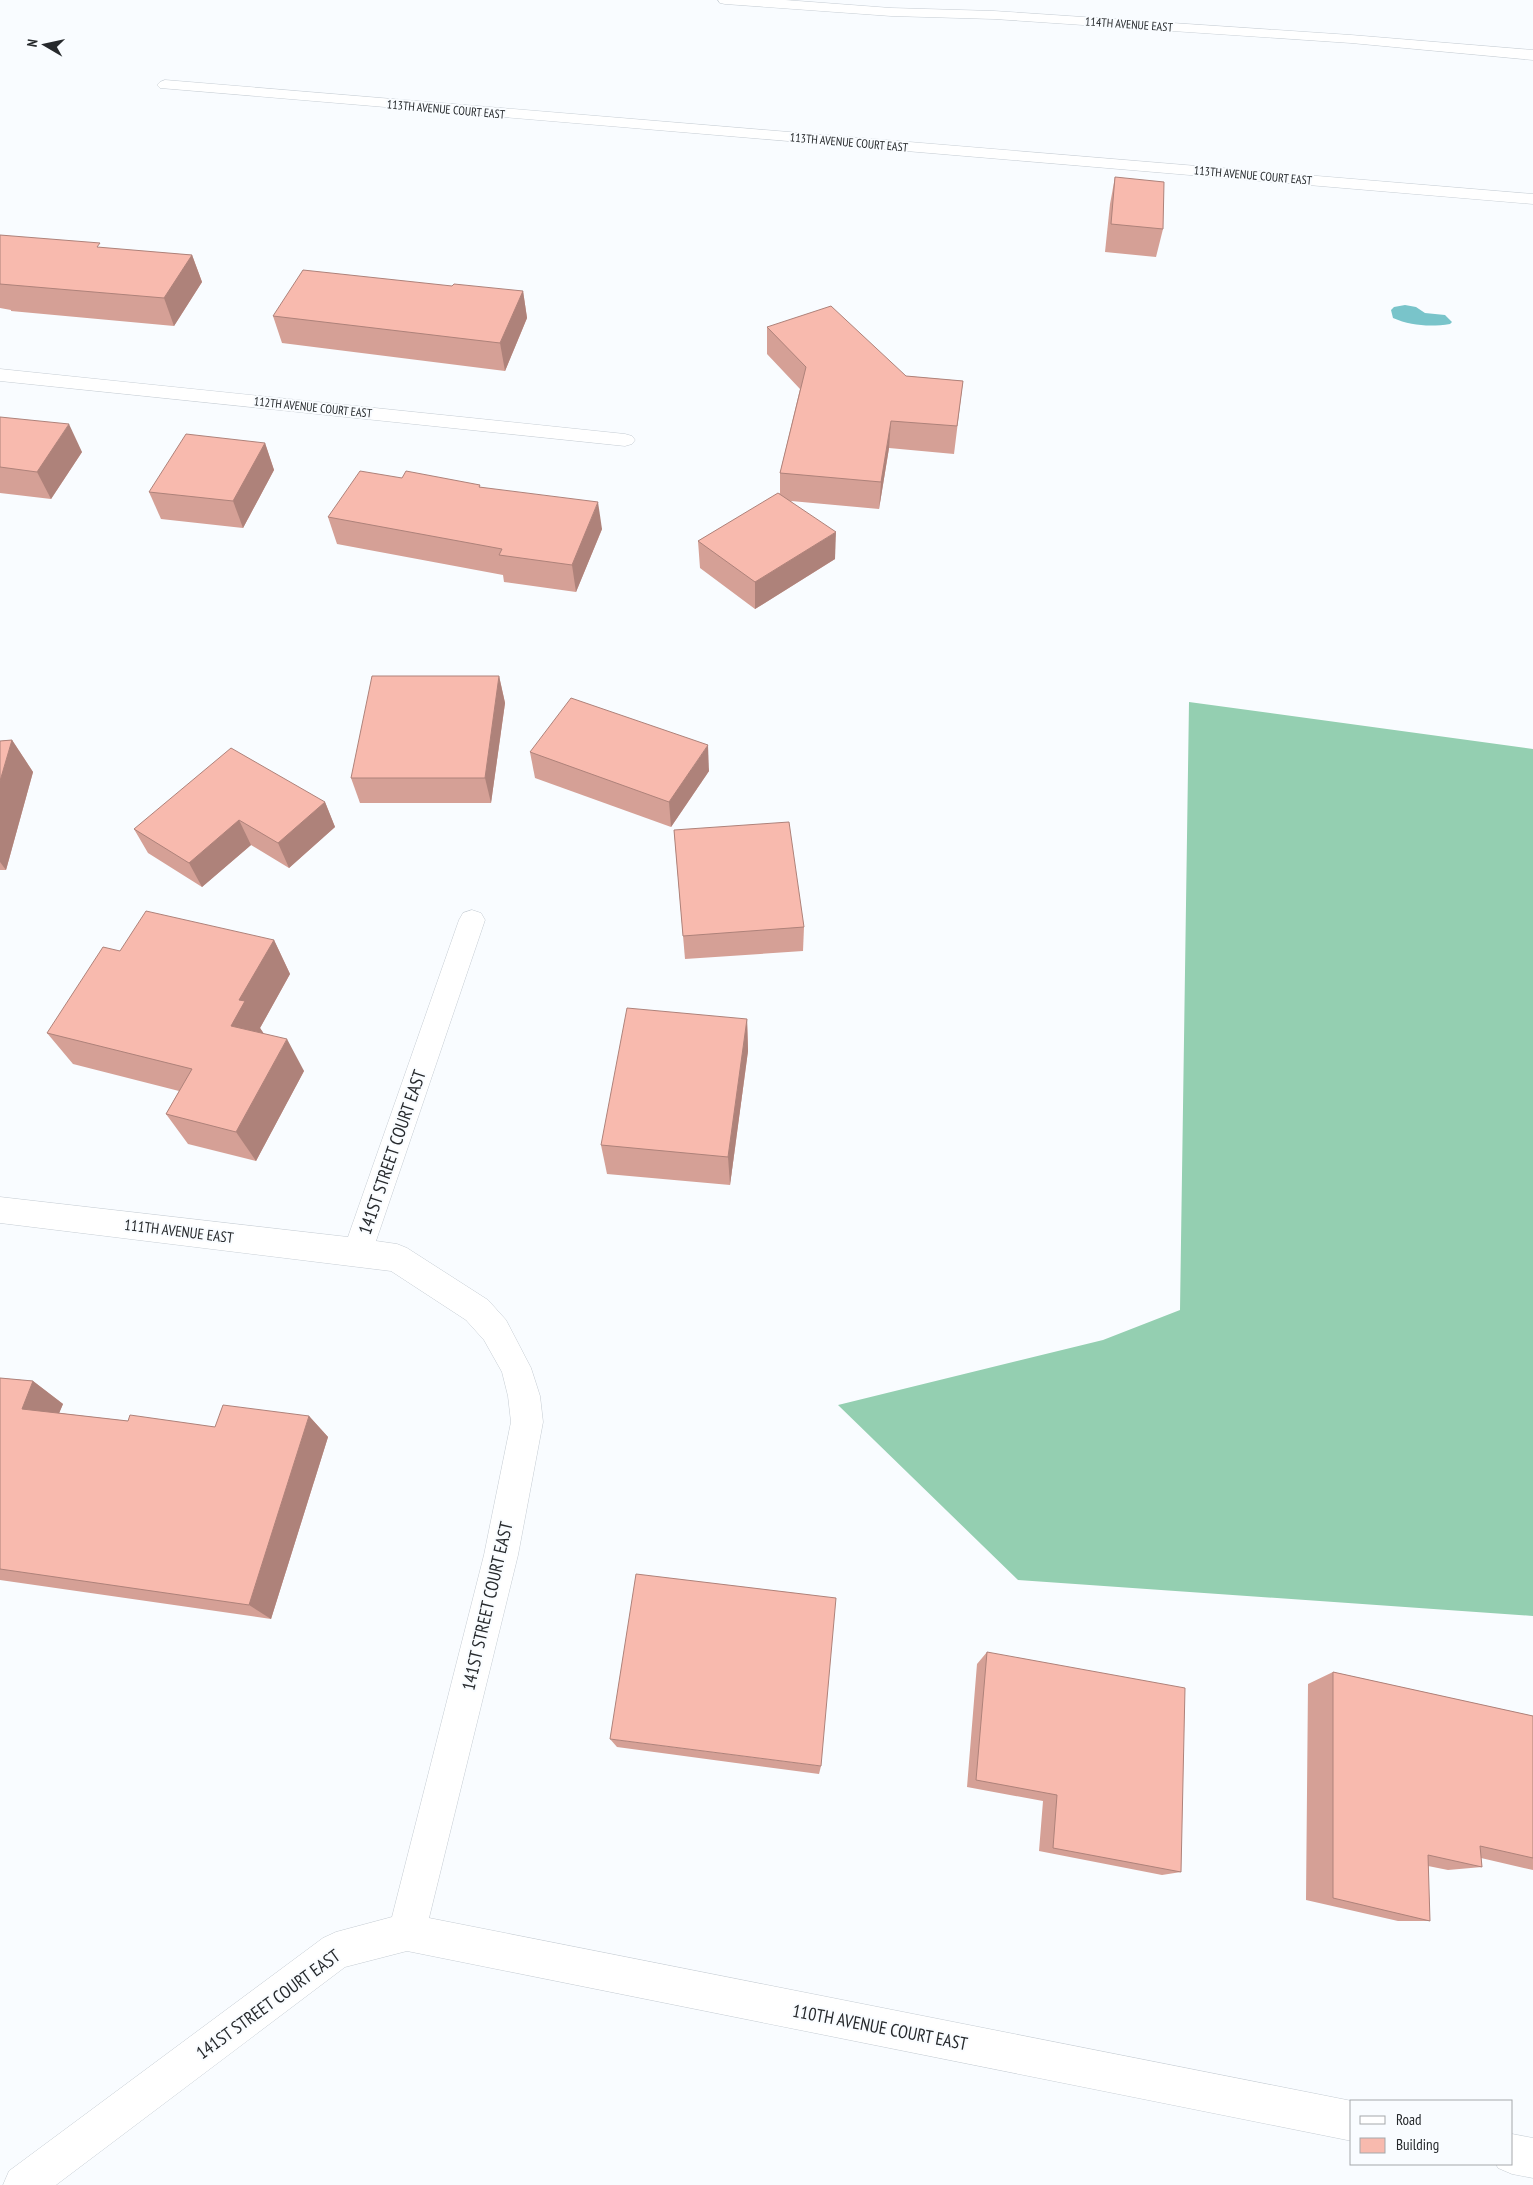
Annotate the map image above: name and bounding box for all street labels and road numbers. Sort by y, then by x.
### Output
street label: 114TH AVENUE EAST [1085,13,1174,35]
street label: 113TH AVENUE COURT EAST [386,96,506,122]
street label: 113TH AVENUE COURT EAST [789,129,909,155]
street label: 113TH AVENUE COURT EAST [1193,162,1313,188]
street label: 112TH AVENUE COURT EAST [253,393,373,421]
street label: 141ST STREET COURT EAST [353,1067,431,1237]
street label: 111TH AVENUE EAST [123,1215,235,1247]
street label: 141ST STREET COURT EAST [456,1519,518,1693]
street label: 141ST STREET COURT EAST [191,1944,345,2064]
street label: 110TH AVENUE COURT EAST [790,1999,970,2055]

